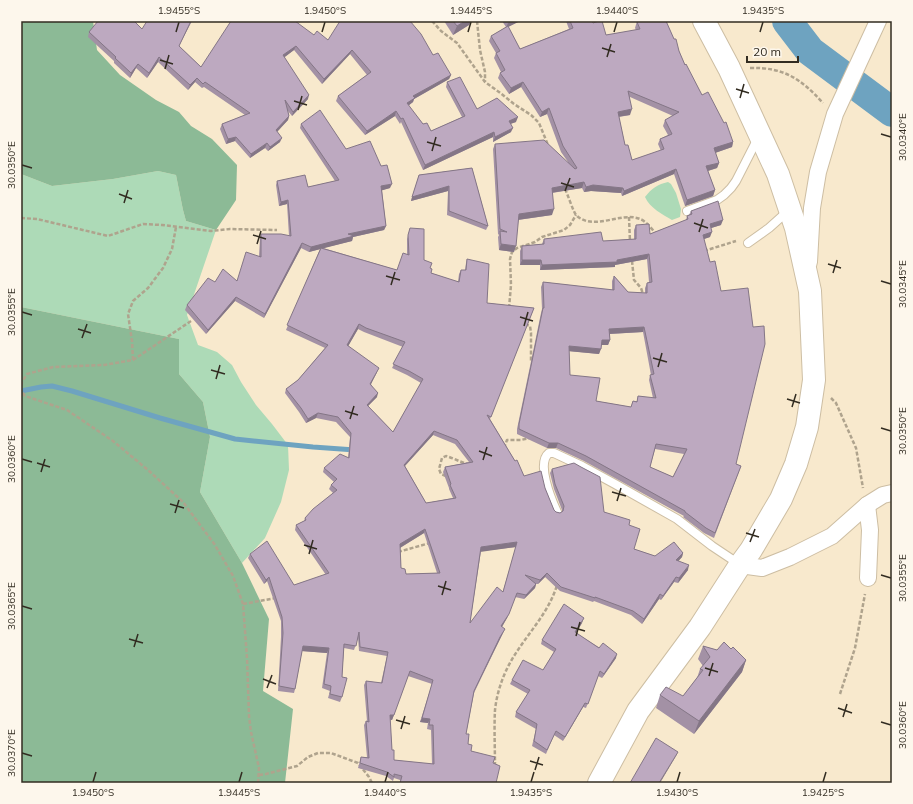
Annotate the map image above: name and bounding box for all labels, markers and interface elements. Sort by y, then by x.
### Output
text: 1.9455°S [158,4,200,17]
text: 1.9450°S [304,4,346,17]
text: 1.9445°S [450,4,492,17]
text: 1.9440°S [596,4,638,17]
text: 1.9435°S [742,4,784,17]
scale bar [747,38,798,64]
text: 20 m [753,44,781,59]
text: 30.0340°E [896,113,909,161]
text: 30.0350°E [5,141,18,189]
text: 30.0345°E [896,260,909,308]
text: 30.0355°E [5,288,18,336]
text: 30.0350°E [896,407,909,455]
text: 30.0360°E [5,435,18,483]
text: 30.0355°E [896,554,909,602]
text: 30.0365°E [5,582,18,630]
text: 30.0360°E [896,701,909,749]
text: 30.0370°E [5,729,18,777]
text: 1.9450°S [72,786,114,799]
text: 1.9445°S [218,786,260,799]
text: 1.9440°S [364,786,406,799]
text: 1.9435°S [510,786,552,799]
text: 1.9430°S [656,786,698,799]
text: 1.9425°S [802,786,844,799]

